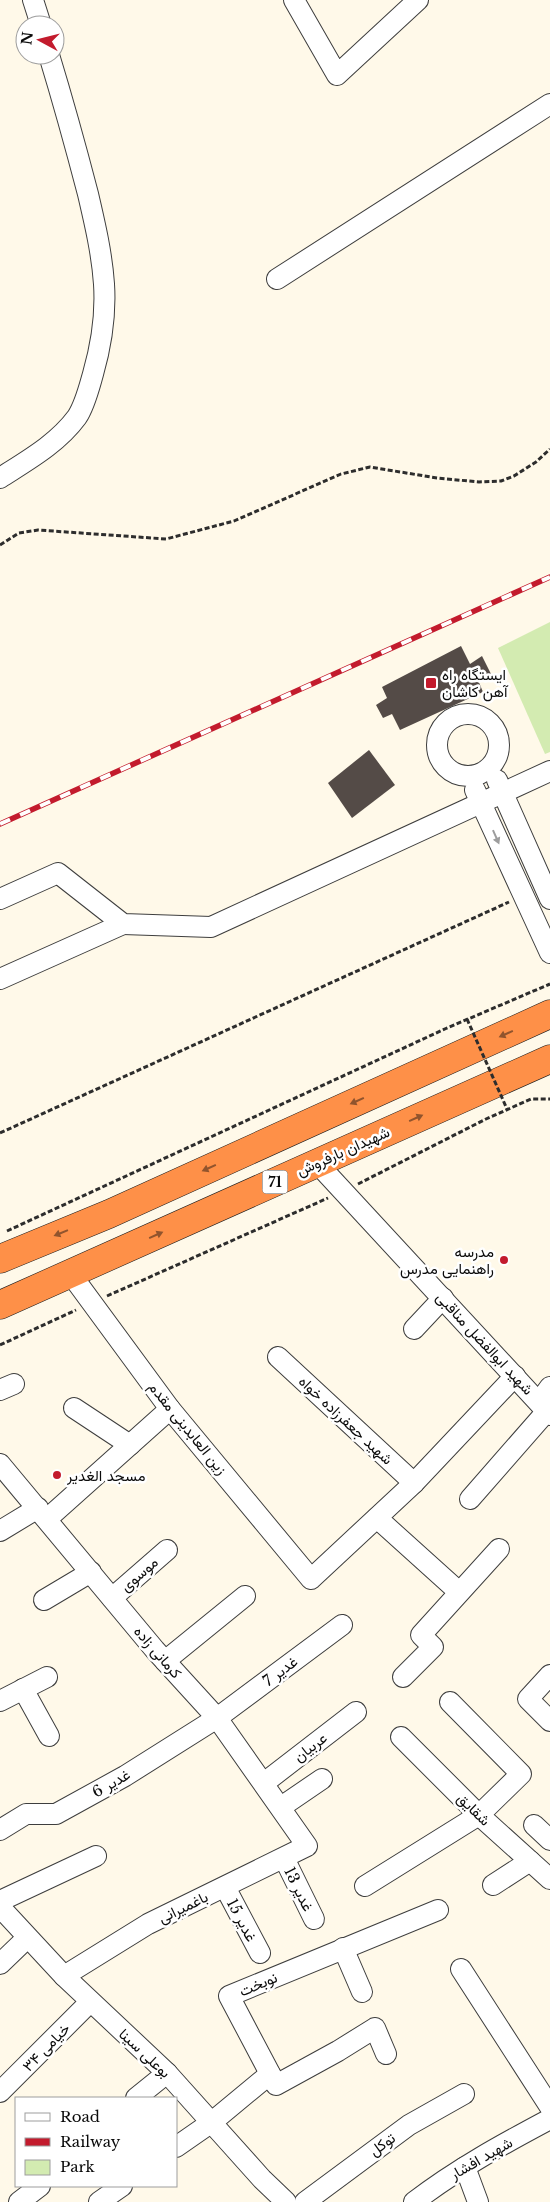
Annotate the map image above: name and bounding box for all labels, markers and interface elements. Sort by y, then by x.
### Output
north arrow [15,15,65,65]
text: N [17,31,37,46]
place label: ایستگاه راه آهن کاشان [442,665,509,702]
marker: ایستگاه راه آهن کاشان [424,676,438,690]
one-way arrow [493,830,501,844]
one-way arrow [499,1031,513,1039]
one-way arrow [350,1098,364,1106]
one-way arrow [409,1114,423,1122]
street label: شهیدان بارفروش [293,1122,393,1181]
one-way arrow [202,1165,216,1173]
road number: 71 [262,1170,288,1194]
one-way arrow [53,1230,68,1238]
one-way arrow [149,1230,163,1238]
place label: مدرسه راهنمایی مدرس [400,1242,494,1279]
marker: مدرسه راهنمایی مدرس [498,1254,510,1266]
street label: شهید ابوالفضل مناقبی [432,1287,538,1399]
street label: شهید جعفرزاده خواه [295,1371,397,1469]
street label: زین العابدینی مقدم [144,1378,231,1479]
place label: مسجد الغدیر [66,1466,146,1485]
marker: مسجد الغدیر [51,1469,63,1481]
street label: موسوی [116,1552,162,1596]
street label: کرمانی زاده [129,1622,186,1683]
street label: غدیر 7 [259,1652,301,1690]
street label: عربیان [289,1728,331,1766]
street label: غدیر 6 [89,1765,134,1801]
street label: شقایق [453,1788,495,1830]
street label: غدیر 13 [280,1864,318,1914]
street label: باغمیرانی [155,1887,211,1928]
street label: غدیر 15 [223,1895,261,1945]
street label: نوبخت [236,1968,280,2000]
street label: خیامی ۳۴ [18,2019,74,2076]
street label: بوعلی سینا [114,2024,175,2082]
legend [15,2097,178,2187]
text: Road [60,2107,100,2126]
street label: توکل [365,2128,399,2160]
text: Railway [60,2132,121,2151]
street label: شهید افشار [445,2132,516,2184]
text: Park [60,2157,96,2176]

